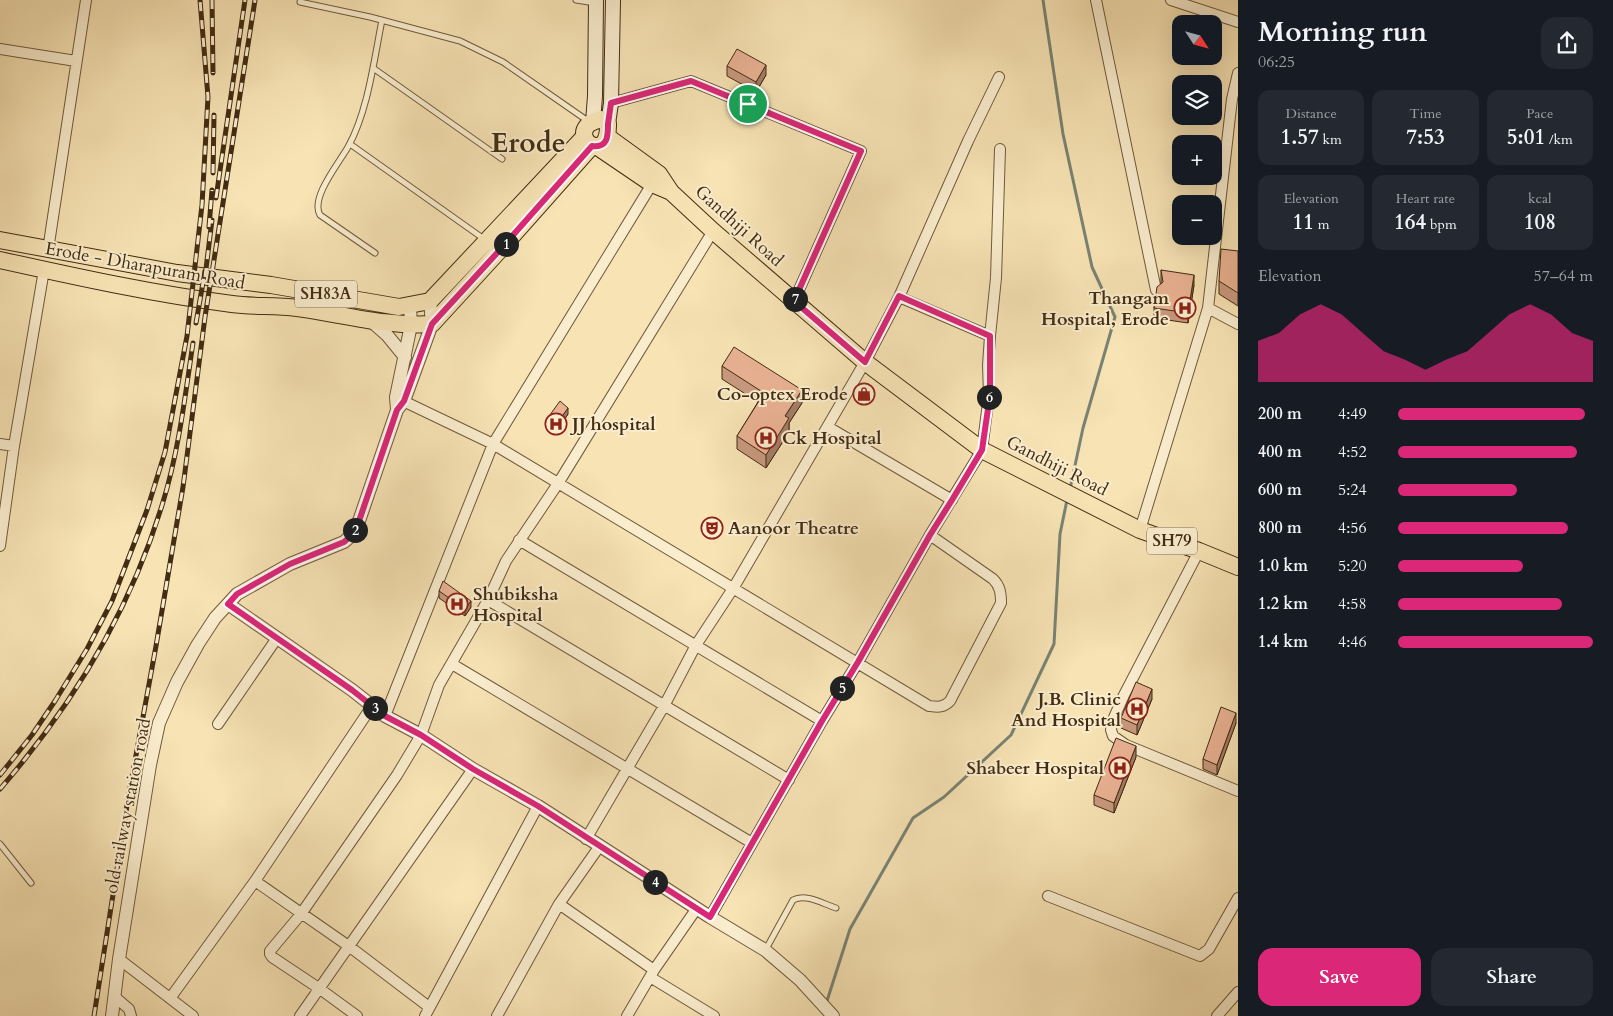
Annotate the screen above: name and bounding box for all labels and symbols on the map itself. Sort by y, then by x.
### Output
north arrow [1172,15,1222,65]
pin [727,83,769,125]
district label: Erode [490,124,566,162]
street label: Gandhiji Road [689,179,789,273]
pin: 1 [494,232,518,256]
street label: Erode - Dharapuram Road [43,236,247,296]
road number: SH83A [295,280,357,308]
pin: 7 [782,286,808,312]
place label: Thangam Hospital, Erode [1041,286,1169,332]
hospital icon: Thangam Hospital, Erode [1173,296,1197,320]
place label: Co-optex Erode [717,382,848,407]
shop icon: Co-optex Erode [852,382,876,406]
pin: 6 [976,384,1002,410]
hospital icon: JJ hospital [544,412,568,436]
place label: JJ hospital [569,412,656,437]
hospital icon: Ck Hospital [754,426,778,450]
place label: Ck Hospital [782,426,882,451]
street label: Gandhiji Road [1002,430,1113,503]
theatre icon: Aanoor Theatre [700,516,724,540]
place label: Aanoor Theatre [728,516,859,541]
pin: 2 [342,518,368,542]
road number: SH79 [1147,528,1197,554]
place label: Shubiksha Hospital [473,582,558,628]
hospital icon: Shubiksha Hospital [445,592,469,616]
pin: 5 [830,676,854,700]
place label: J.B. Clinic And Hospital [1011,687,1121,733]
pin: 3 [362,696,388,720]
hospital icon: J.B. Clinic And Hospital [1125,697,1149,721]
street label: old railway station road [99,716,157,896]
place label: Shabeer Hospital [966,756,1104,781]
hospital icon: Shabeer Hospital [1108,756,1132,780]
pin: 4 [642,870,668,894]

